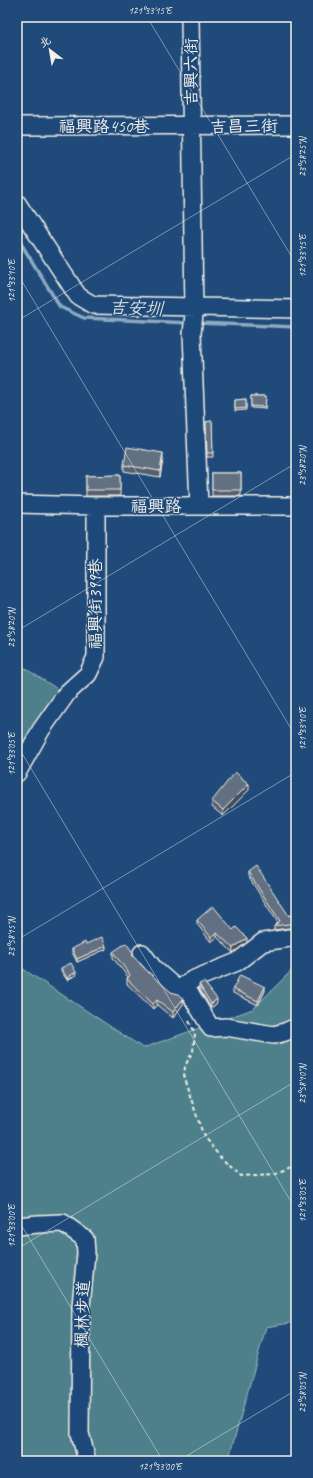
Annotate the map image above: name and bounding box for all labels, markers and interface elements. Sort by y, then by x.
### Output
text: 121°33'15"E [128,4,173,17]
north arrow [30,30,70,70]
text: 北 [37,33,53,50]
street label: 吉興六街 [181,38,202,106]
street label: 吉昌三街 [210,115,278,138]
street label: 福興路450巷 [59,116,150,137]
text: 23°58'25"N [296,135,309,177]
text: 121°33'15"E [296,233,309,278]
text: 121°33'10"E [5,258,18,303]
water label: 吉安圳 [109,296,165,320]
text: 23°58'20"N [296,444,309,486]
street label: 福興路 [131,496,182,517]
street label: 福興街399巷 [85,558,106,649]
text: 23°58'20"N [5,606,18,648]
text: 121°33'10"E [296,706,309,751]
text: 121°33'05"E [5,731,18,776]
text: 23°58'15"N [5,915,18,957]
text: 23°58'10"N [296,1062,309,1104]
text: 121°33'05"E [296,1178,309,1223]
text: 121°33'00"E [5,1203,18,1248]
street label: 楓林步道 [71,1280,94,1348]
text: 23°58'05"N [296,1371,309,1413]
text: 121°33'00"E [138,1460,183,1473]

